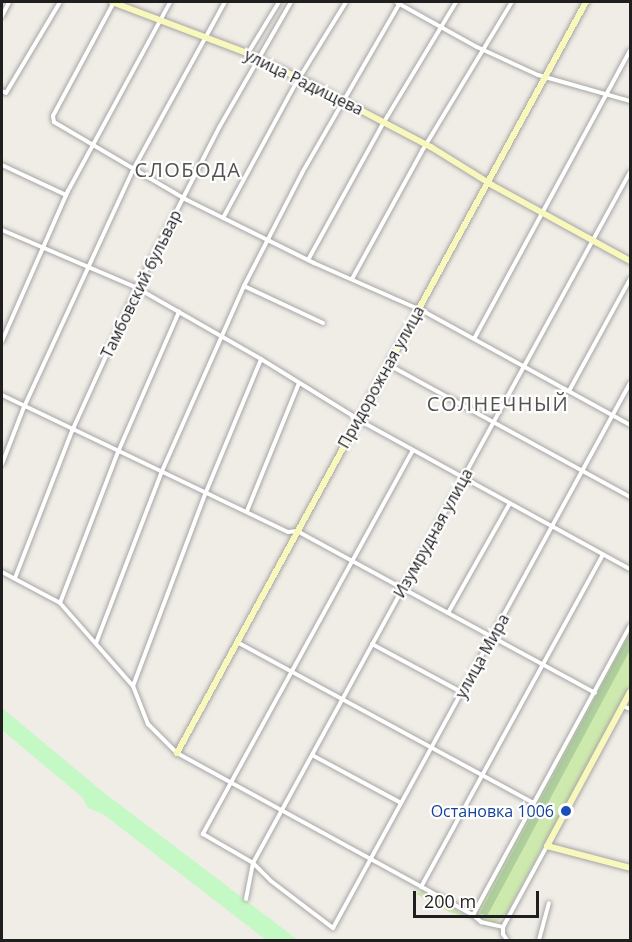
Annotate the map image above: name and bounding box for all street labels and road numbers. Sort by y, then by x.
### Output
street label: улица Радищева [241,45,367,119]
street label: Тамбовский бульвар [97,207,185,361]
street label: Придорожная улица [334,302,428,452]
street label: Изумрудная улица [389,465,477,601]
street label: улица Мира [451,610,513,702]

